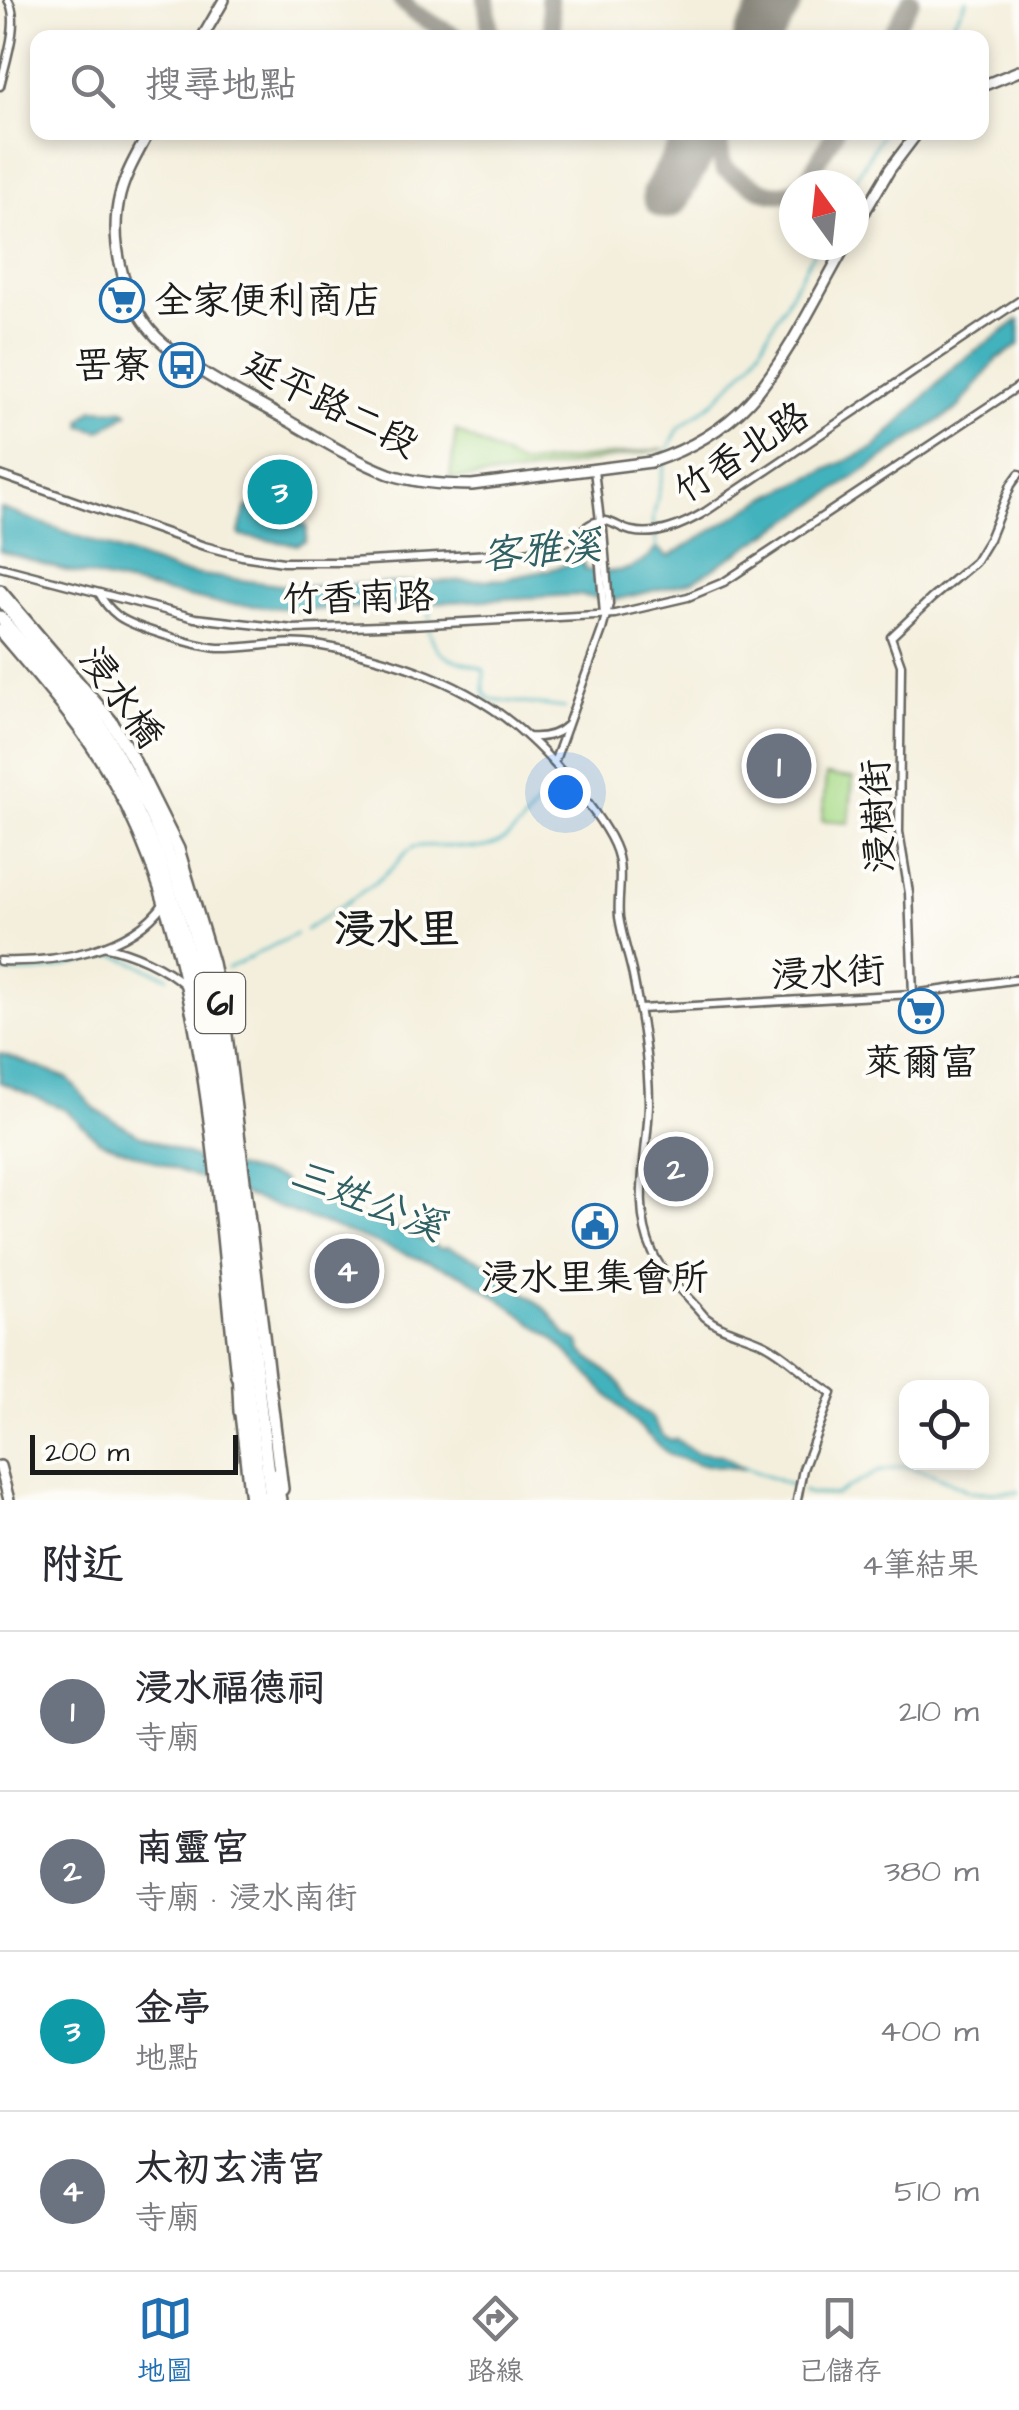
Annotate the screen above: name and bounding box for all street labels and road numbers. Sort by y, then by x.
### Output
street label: 延平路二段 [234,338,427,471]
street label: 竹香北路 [664,390,820,517]
street label: 竹香南路 [282,572,434,626]
street label: 浸水橋 [66,637,175,760]
street label: 浸樹街 [850,758,908,874]
street label: 浸水街 [770,945,886,1003]
road number: 61 [195,973,245,1033]

